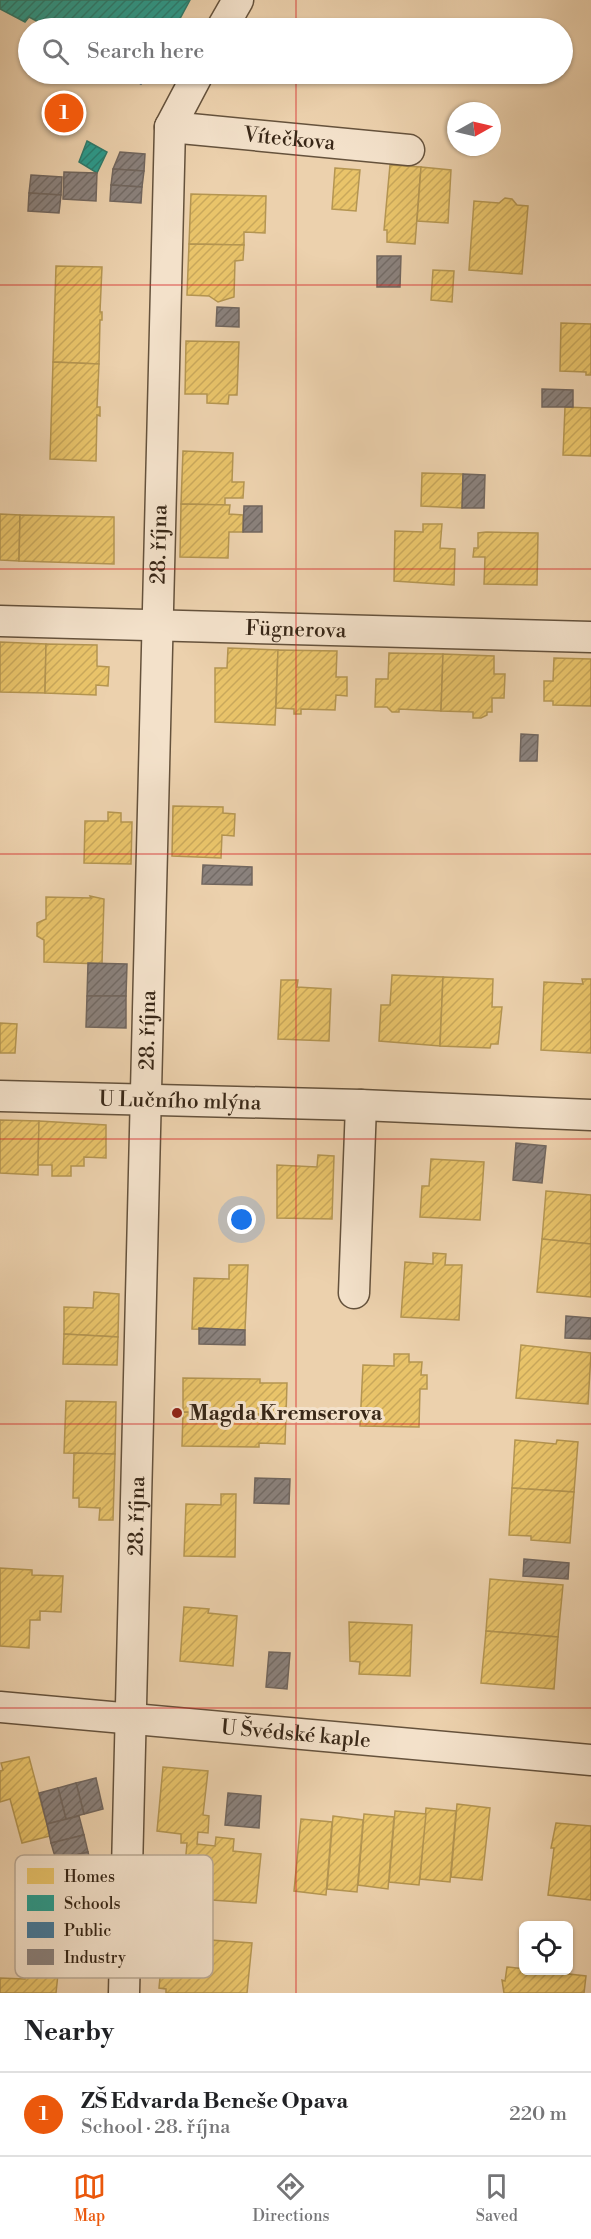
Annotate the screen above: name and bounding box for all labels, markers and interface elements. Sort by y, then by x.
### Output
search box [18,18,573,84]
icon: search [39,35,72,68]
text: Search here [87,38,204,65]
pin: 1 [44,90,84,136]
north arrow [447,102,501,156]
street label: Vítečkova [241,122,337,157]
street label: 28. října [146,504,174,585]
street label: Fügnerova [245,616,347,644]
street label: 28. října [134,990,162,1071]
street label: U Lučního mlýna [98,1086,262,1117]
your location [227,1205,256,1234]
place label: Magda Kremserova [189,1401,383,1427]
marker: Magda Kremserova [170,1406,184,1420]
street label: 28. října [123,1476,151,1557]
street label: U Švédské kaple [220,1714,372,1754]
legend [15,1855,213,1978]
text: Homes [64,1867,115,1887]
text: Schools [64,1894,120,1914]
text: Public [64,1921,111,1941]
map controls [519,1921,573,1975]
button: locate [519,1921,573,1975]
text: Industry [64,1948,126,1968]
text: Nearby [24,2016,114,2048]
text: ZŠ Edvarda Beneše Opava [81,2088,348,2115]
text: 1 [39,2102,48,2127]
text: 220 m [509,2102,567,2127]
text: School · 28. října [81,2115,230,2140]
tab: Map [73,2170,106,2226]
tab: Directions [252,2170,330,2226]
tab: Saved [476,2170,518,2226]

